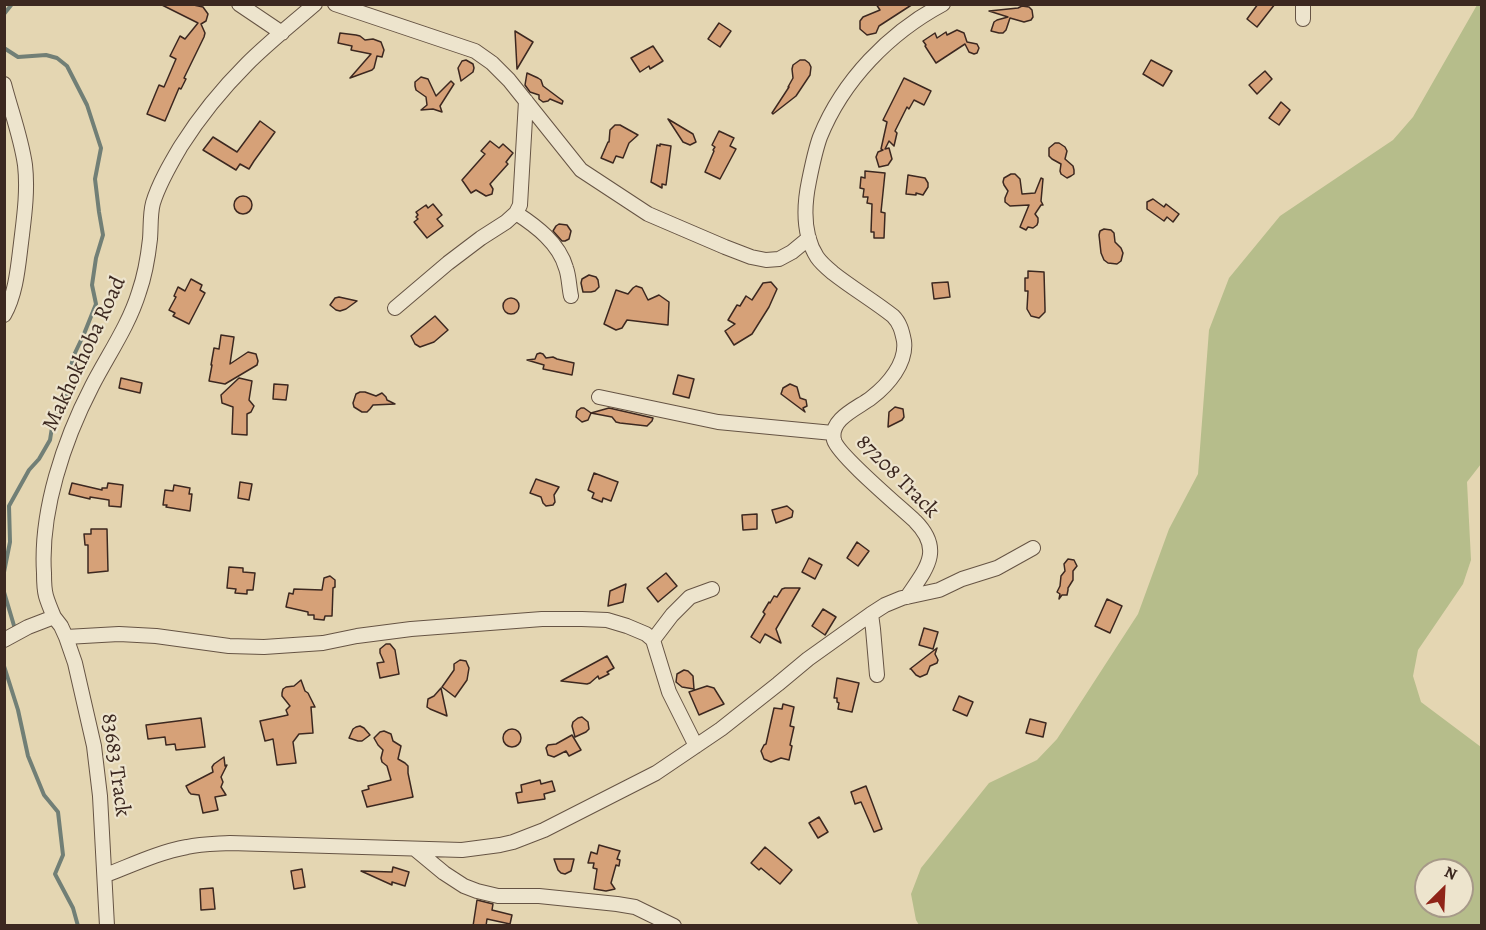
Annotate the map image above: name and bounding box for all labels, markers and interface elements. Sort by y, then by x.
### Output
street label: Makhokhoba Road [38,273,132,435]
street label: 87208 Track [850,430,944,524]
street label: 83683 Track [95,712,135,818]
north arrow [1414,858,1474,918]
text: N [1441,861,1460,886]

